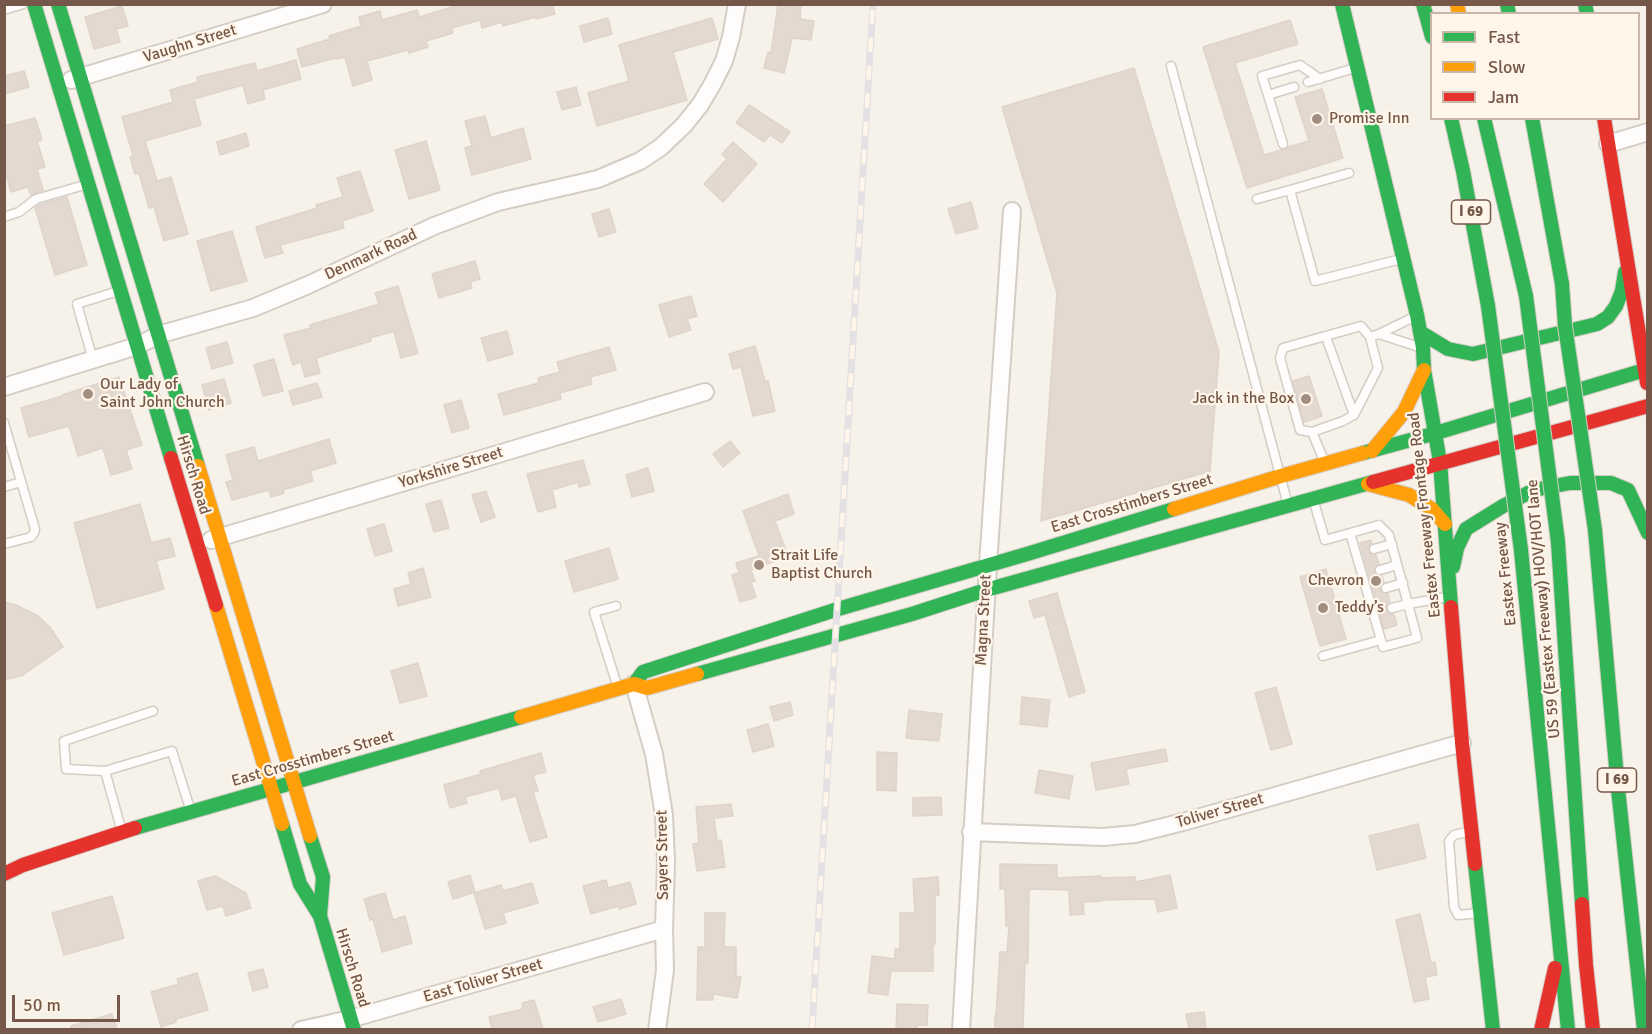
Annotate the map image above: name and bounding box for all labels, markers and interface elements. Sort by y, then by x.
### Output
legend [1430,12,1640,120]
street label: Vaughn Street [141,21,239,67]
text: Fast [1488,26,1520,48]
text: Slow [1488,56,1525,78]
text: Jam [1488,86,1519,108]
place label: Promise Inn [1329,109,1409,129]
marker: Promise Inn [1310,112,1324,126]
road number: I 69 [1452,200,1490,224]
street label: Denmark Road [322,225,420,285]
place label: Our Lady of Saint John Church [100,375,225,413]
marker: Our Lady of Saint John Church [81,387,95,401]
place label: Jack in the Box [1193,389,1294,409]
marker: Jack in the Box [1299,392,1313,406]
street label: Eastex Freeway Frontage Road [1405,411,1445,619]
street label: Hirsch Road [172,433,214,517]
street label: Yorkshire Street [396,443,506,493]
street label: East Crosstimbers Street [1049,470,1215,538]
street label: US 59 (Eastex Freeway) HOV/HOT lane [1523,478,1565,740]
street label: Eastex Freeway [1491,521,1521,627]
place label: Strait Life Baptist Church [771,546,872,584]
marker: Strait Life Baptist Church [752,558,766,572]
place label: Chevron [1308,571,1364,591]
street label: Magna Street [972,574,996,666]
marker: Chevron [1369,574,1383,588]
place label: Teddy’s [1335,598,1384,618]
marker: Teddy’s [1316,601,1330,615]
street label: East Crosstimbers Street [230,727,396,791]
road number: I 69 [1598,768,1636,792]
street label: Toliver Street [1174,789,1266,833]
street label: Sayers Street [653,810,673,900]
street label: Hirsch Road [331,926,373,1010]
street label: East Toliver Street [421,955,545,1007]
scale bar [15,983,123,1021]
text: 50 m [23,994,61,1016]

